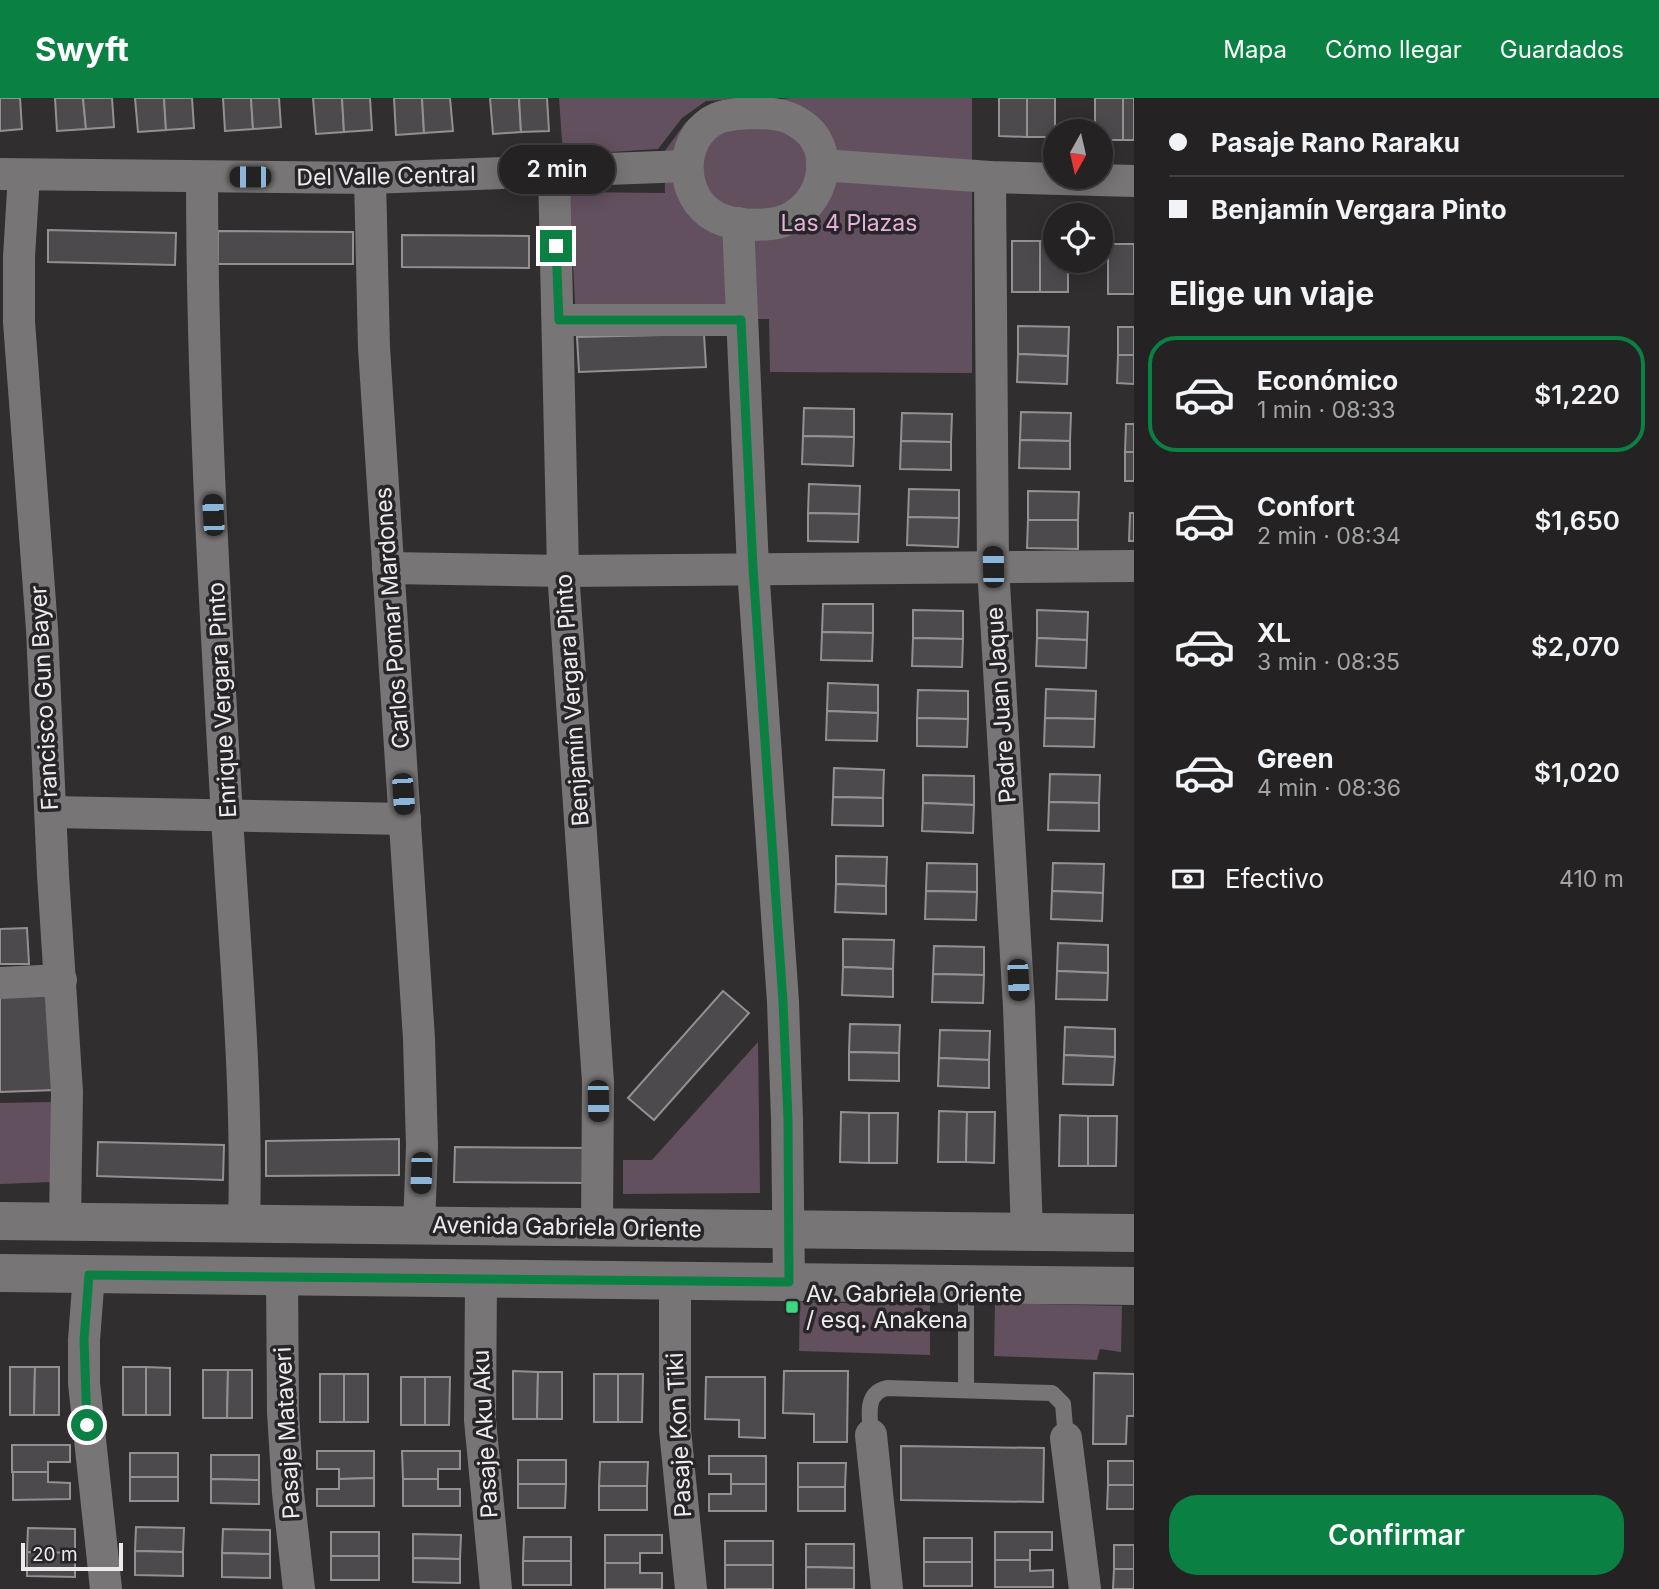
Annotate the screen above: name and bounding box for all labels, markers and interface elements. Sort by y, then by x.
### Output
text: Swyft [35,29,129,69]
text: Mapa [1223,35,1287,64]
text: Cómo llegar [1325,35,1462,64]
text: Guardados [1500,35,1624,64]
north arrow [1043,119,1113,189]
map controls [1043,119,1113,273]
text: Pasaje Rano Raraku [1211,127,1460,158]
callout: 2 min [498,144,614,194]
text: 2 min [527,155,587,183]
street label: Del Valle Central [296,160,476,192]
car [230,167,272,188]
text: Benjamín Vergara Pinto [1211,194,1507,225]
button: locate [1043,203,1113,273]
park label: Las 4 Plazas [781,209,917,237]
route end [540,230,572,262]
text: Elige un viaje [1169,274,1374,313]
icon: car [1173,363,1236,426]
text: Económico [1257,365,1398,396]
text: $1,220 [1534,379,1620,410]
text: 1 min · 08:33 [1257,396,1395,424]
street label: Carlos Pomar Mardones [369,486,415,750]
icon: car [1173,489,1236,552]
text: Confort [1257,491,1355,522]
car [202,493,225,537]
text: $1,650 [1534,505,1620,536]
text: 2 min · 08:34 [1257,522,1401,550]
car [983,546,1004,588]
street label: Benjamín Vergara Pinto [549,573,595,827]
street label: Enrique Vergara Pinto [202,581,242,819]
street label: Francisco Gun Bayer [24,584,64,811]
street label: Padre Juan Jaque [980,606,1022,804]
icon: car [1173,615,1236,678]
text: XL [1257,617,1291,648]
text: $2,070 [1531,631,1620,662]
text: 3 min · 08:35 [1257,648,1400,676]
icon: car [1173,741,1236,804]
text: Green [1257,743,1334,774]
text: $1,020 [1534,757,1620,788]
car [392,772,415,816]
text: 4 min · 08:36 [1257,774,1401,802]
icon: cash [1169,860,1207,898]
text: Efectivo [1225,863,1324,894]
text: 410 m [1559,865,1624,893]
car [1007,958,1030,1002]
car [588,1080,609,1122]
car [410,1152,433,1194]
street label: Avenida Gabriela Oriente [432,1211,702,1243]
place label: Av. Gabriela Oriente / esq. Anakena [806,1280,1022,1334]
marker: Av. Gabriela Oriente / esq. Anakena [784,1299,800,1315]
street label: Pasaje Mataveri [269,1346,305,1520]
street label: Pasaje Aku Aku [467,1349,503,1519]
street label: Pasaje Kon Tiki [661,1352,697,1518]
route start [71,1409,103,1441]
button: Confirmar [1169,1495,1624,1575]
scale bar [21,1540,122,1572]
text: 20 m [32,1543,78,1566]

